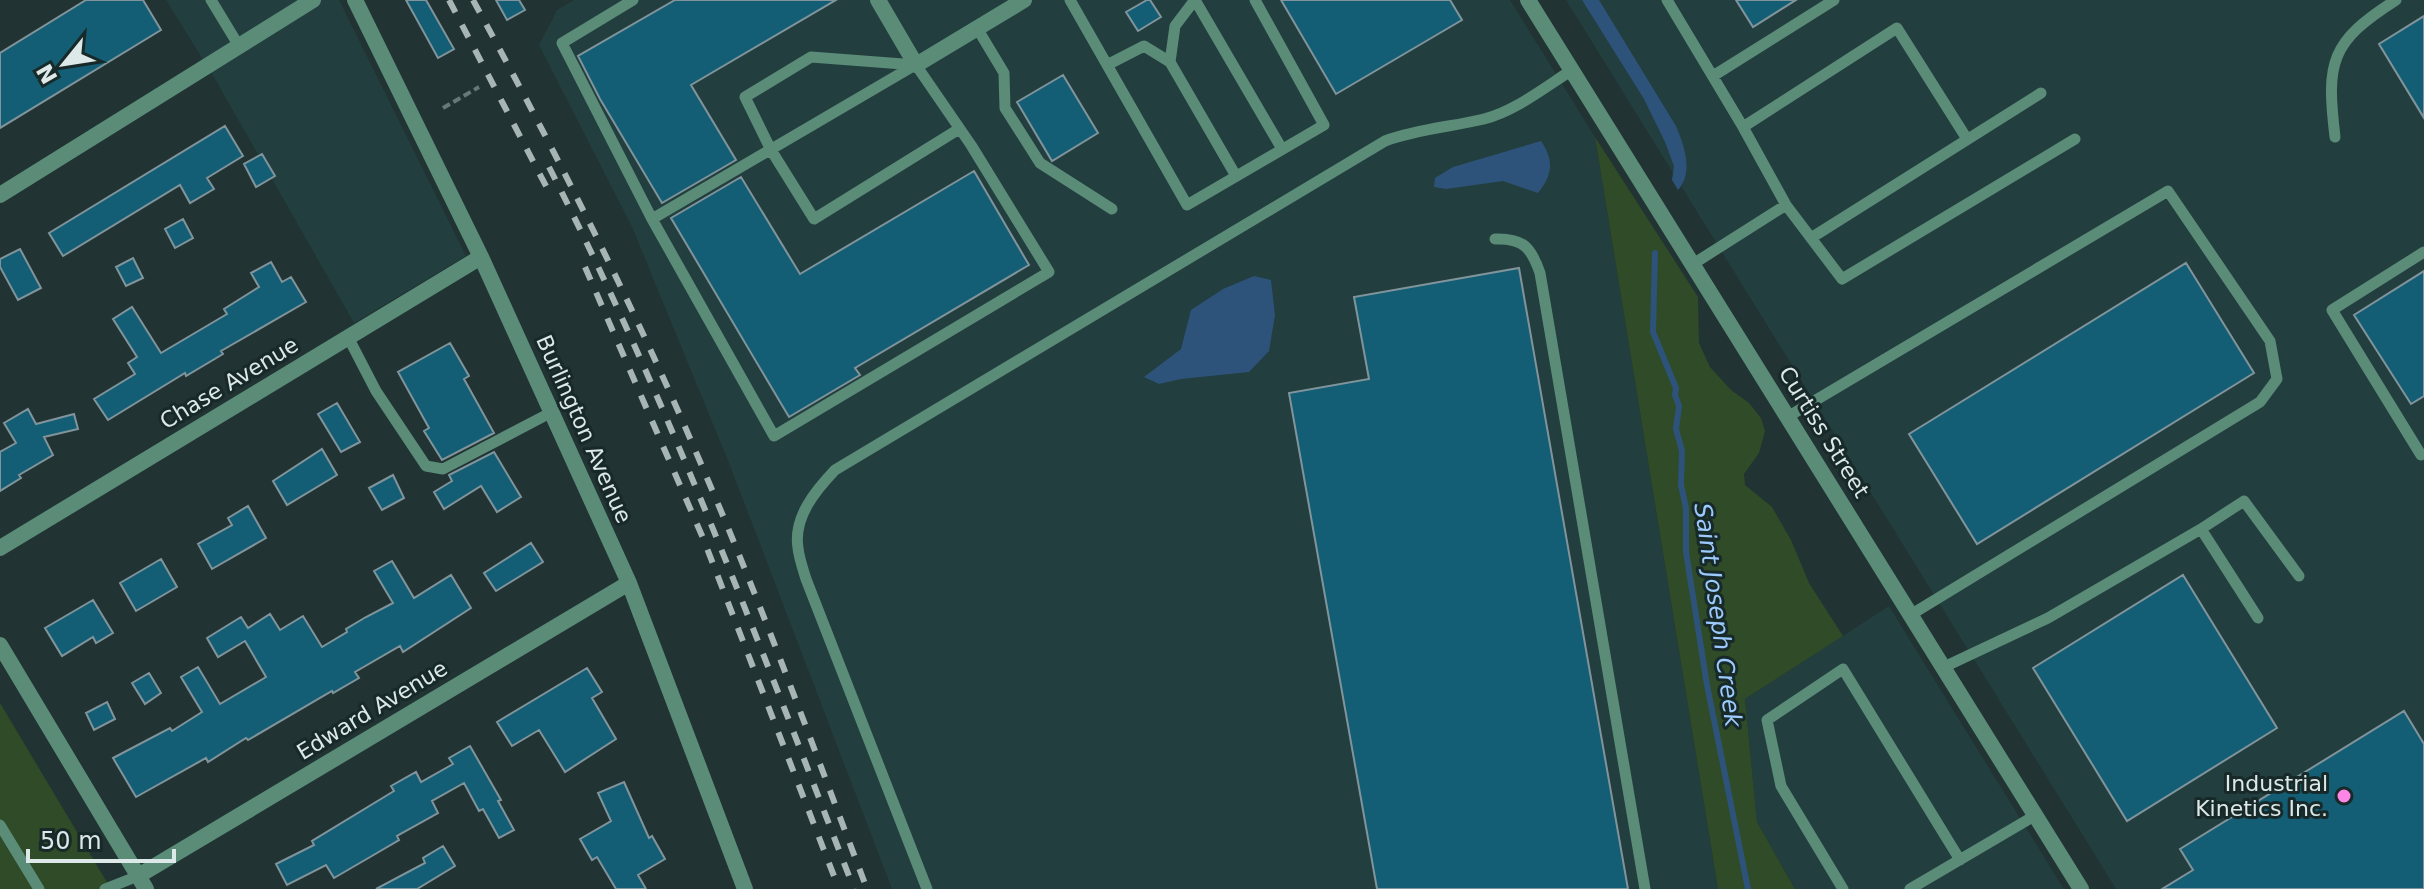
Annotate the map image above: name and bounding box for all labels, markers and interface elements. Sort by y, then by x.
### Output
north arrow [24,24,104,104]
text: N [32,60,63,88]
street label: Burlington Avenue [531,331,637,527]
street label: Chase Avenue [155,332,303,434]
street label: Curtiss Street [1774,362,1875,502]
water label: Saint Joseph Creek [1688,501,1748,730]
street label: Edward Avenue [292,655,452,765]
place label: Industrial Kinetics Inc. [2195,771,2328,821]
marker: Industrial Kinetics Inc. [2335,787,2353,805]
scale bar [28,813,174,863]
text: 50 m [40,827,102,855]

